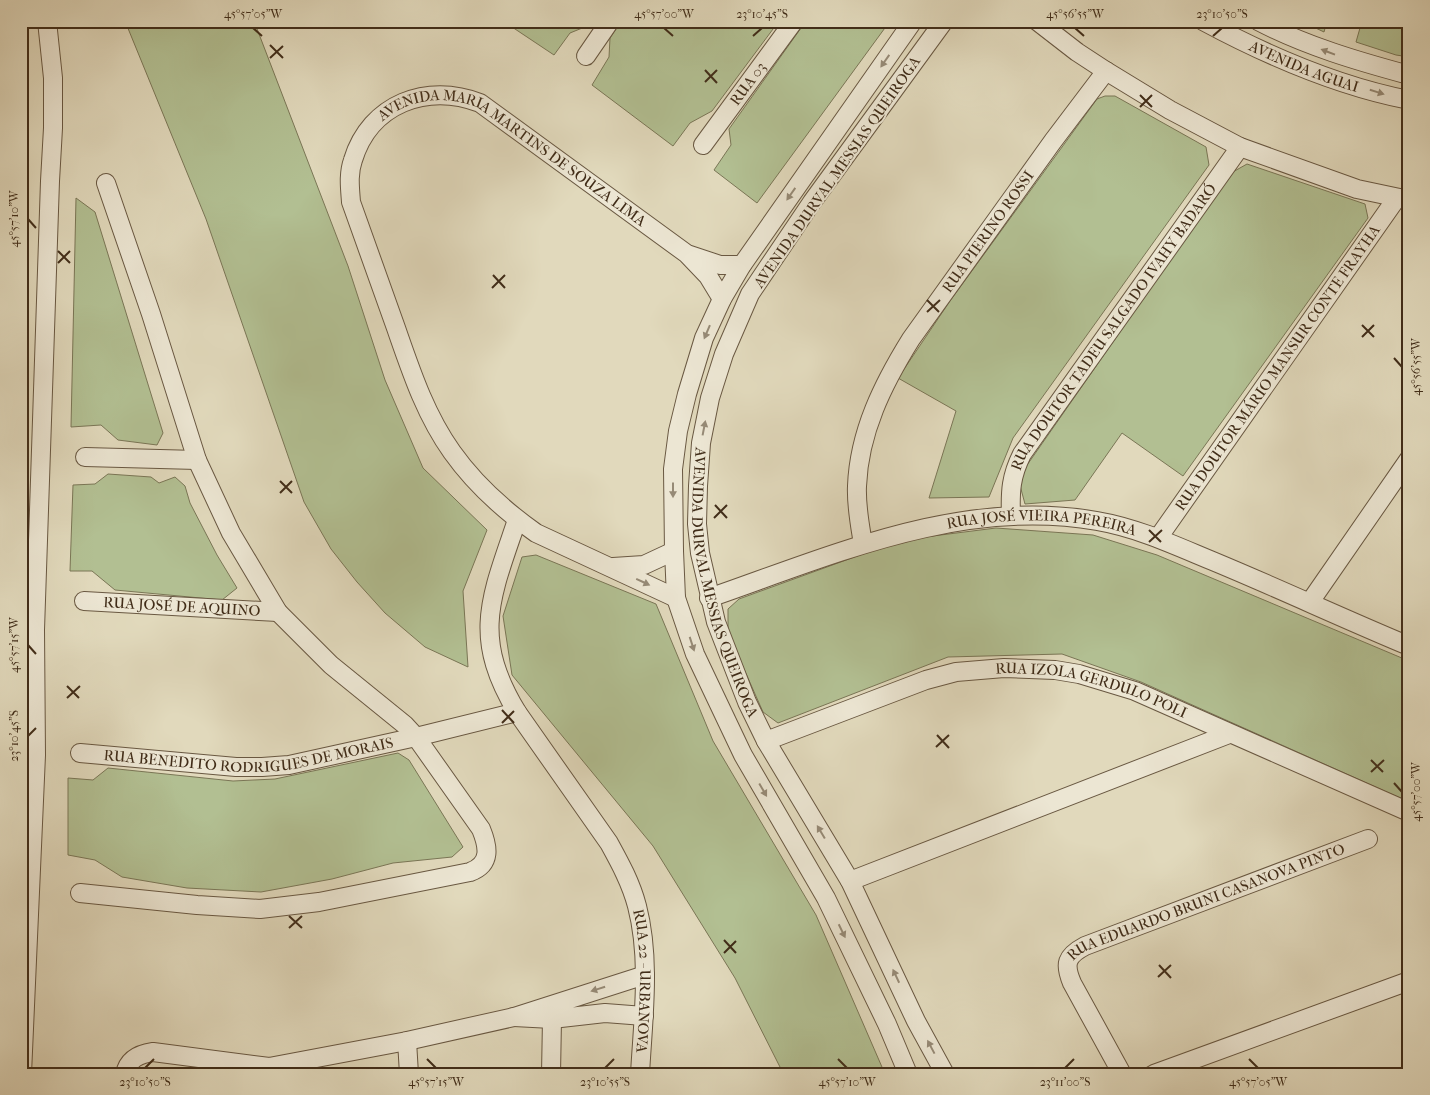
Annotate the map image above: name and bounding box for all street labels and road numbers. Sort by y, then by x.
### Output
street label: AVENIDA AGUAI [1245,36,1361,96]
street label: AVENIDA DURVAL MESSIAS QUEIROGA [749,53,924,292]
street label: RUA 03 [726,58,770,109]
street label: AVENIDA MARIA MARTINS DE SOUZA LIMA [373,86,650,230]
street label: RUA PIERINO ROSSI [938,167,1038,296]
street label: RUA DOUTOR TADEU SALGADO IVAHY BADARÓ [1007,180,1220,473]
street label: RUA DOUTOR MÁRIO MANSUR CONTE FRAYHA [1171,221,1384,514]
street label: AVENIDA DURVAL MESSIAS QUEIROGA [688,446,762,721]
street label: RUA JOSÉ VIEIRA PEREIRA [945,506,1139,539]
street label: RUA JOSÉ DE AQUINO [103,593,261,620]
street label: RUA IZOLA GERDULO POLI [995,659,1190,722]
street label: RUA BENEDITO RODRIGUES DE MORAIS [103,733,395,776]
street label: RUA EDUARDO BRUNI CASANOVA PINTO [1063,840,1347,964]
street label: RUA 22 - URBANOVA [629,907,654,1054]

